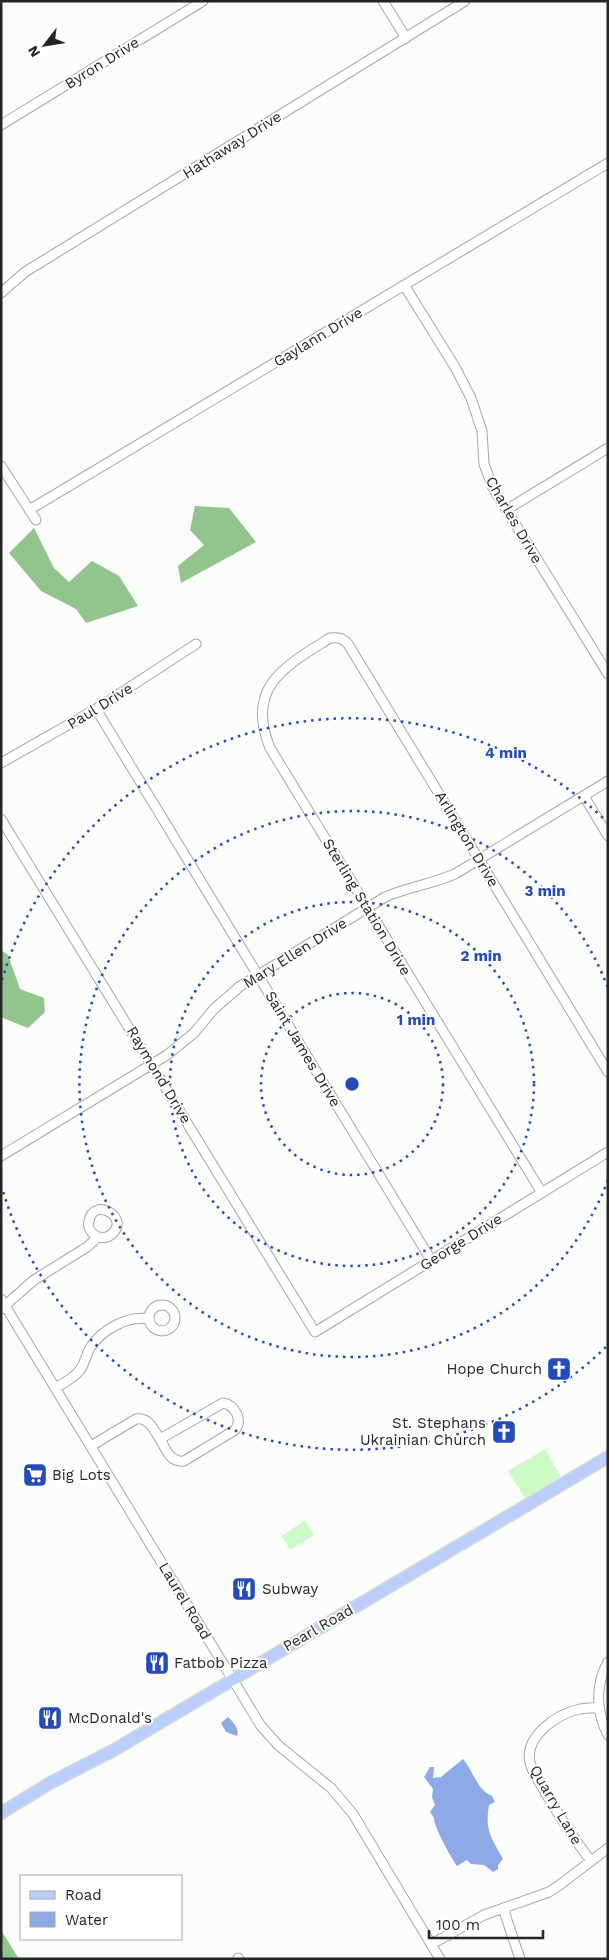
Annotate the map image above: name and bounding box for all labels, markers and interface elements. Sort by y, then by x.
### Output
north arrow [20,20,70,70]
street label: Byron Drive [62,33,142,93]
text: N [24,43,43,60]
street label: Hathaway Drive [179,107,285,183]
street label: Gaylann Drive [270,303,366,371]
street label: Charles Drive [482,473,546,567]
street label: Paul Drive [64,679,136,733]
text: 4 min [485,744,527,762]
street label: Arlington Drive [431,788,503,890]
street label: Sterling Station Drive [319,835,415,979]
text: 3 min [525,882,565,900]
street label: Mary Ellen Drive [240,914,350,992]
text: 2 min [460,947,502,965]
street label: Saint James Drive [261,988,345,1110]
text: 1 min [397,1011,435,1029]
street label: Raymond Drive [123,1023,195,1127]
centre of rings [343,1075,361,1093]
street label: George Drive [417,1210,505,1274]
church icon: Hope Church [546,1356,572,1382]
place label: Hope Church [447,1360,542,1378]
place label: St. Stephans Ukrainian Church [360,1414,486,1449]
church icon: St. Stephans Ukrainian Church [491,1419,517,1445]
supermarket icon: Big Lots [22,1462,48,1488]
place label: Big Lots [52,1466,111,1484]
street label: Laurel Road [155,1559,215,1643]
restaurant icon: Subway [231,1576,257,1602]
place label: Subway [262,1580,318,1598]
street label: Pearl Road [280,1601,356,1655]
restaurant icon: Fatbob Pizza [144,1650,170,1676]
place label: Fatbob Pizza [174,1654,268,1672]
restaurant icon: McDonald's [37,1705,63,1731]
place label: McDonald's [68,1709,152,1727]
street label: Quarry Lane [526,1762,586,1848]
legend [20,1875,182,1940]
text: Road [65,1886,102,1904]
scale bar [429,1908,543,1940]
text: Water [65,1911,108,1929]
text: 100 m [436,1916,480,1934]

